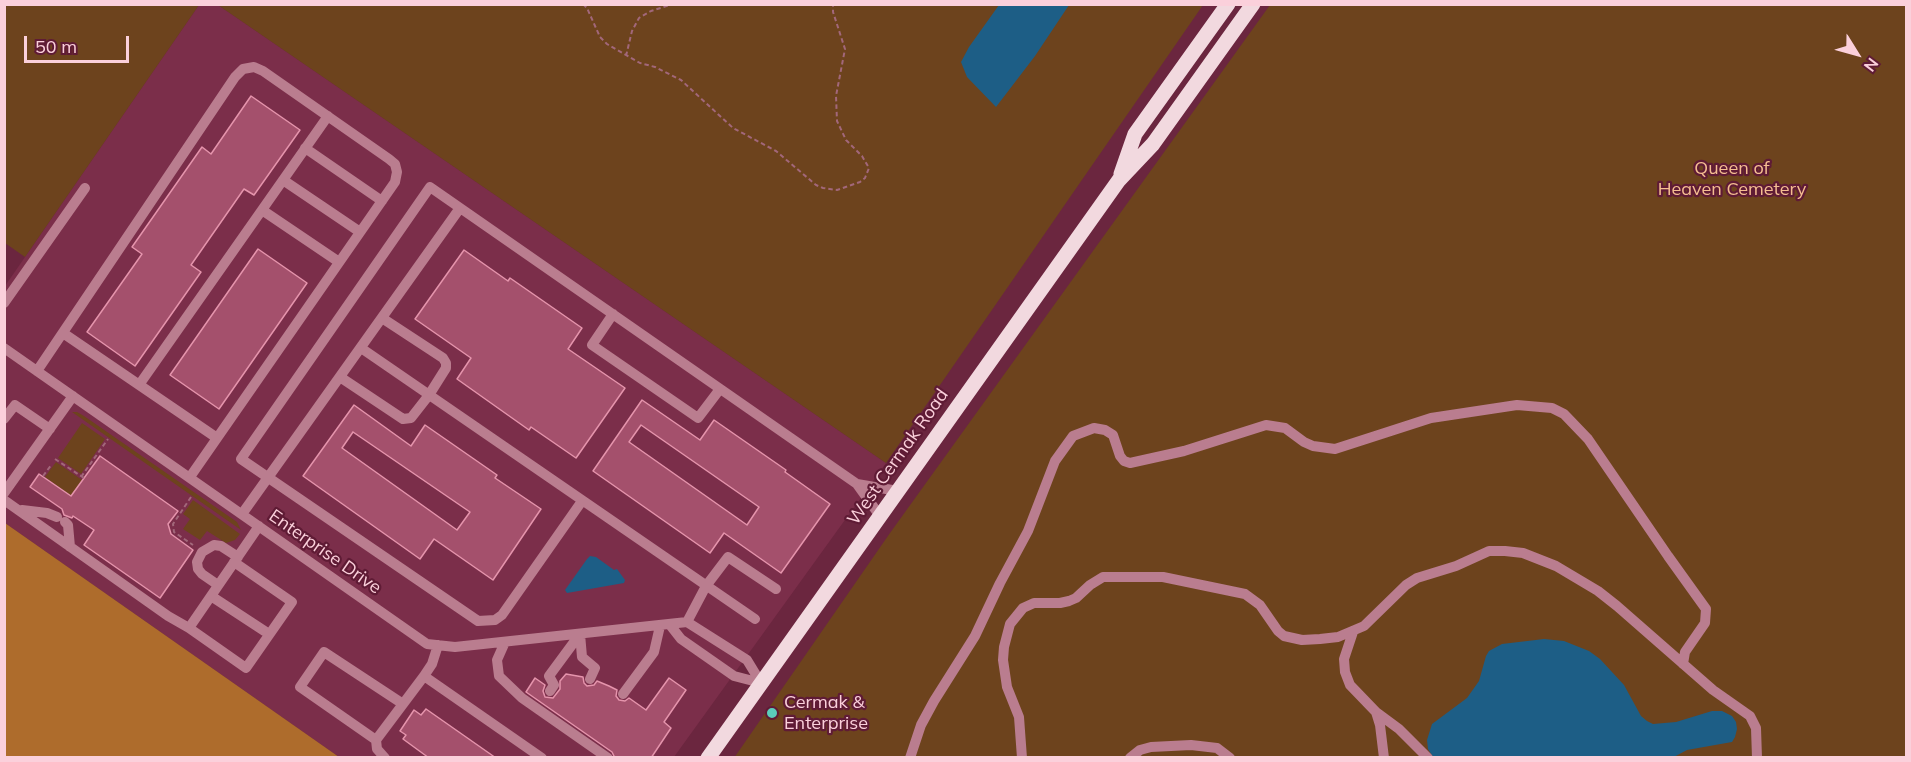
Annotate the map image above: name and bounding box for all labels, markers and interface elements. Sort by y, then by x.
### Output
scale bar [27,24,132,62]
north arrow [1827,24,1887,84]
text: 50 m [35,35,77,58]
text: N [1860,54,1883,76]
park label: Queen of Heaven Cemetery [1658,158,1806,201]
street label: West Cermak Road [843,385,953,529]
street label: Enterprise Drive [265,505,385,599]
place label: Cermak & Enterprise [784,692,868,734]
marker: Cermak & Enterprise [765,706,779,720]

